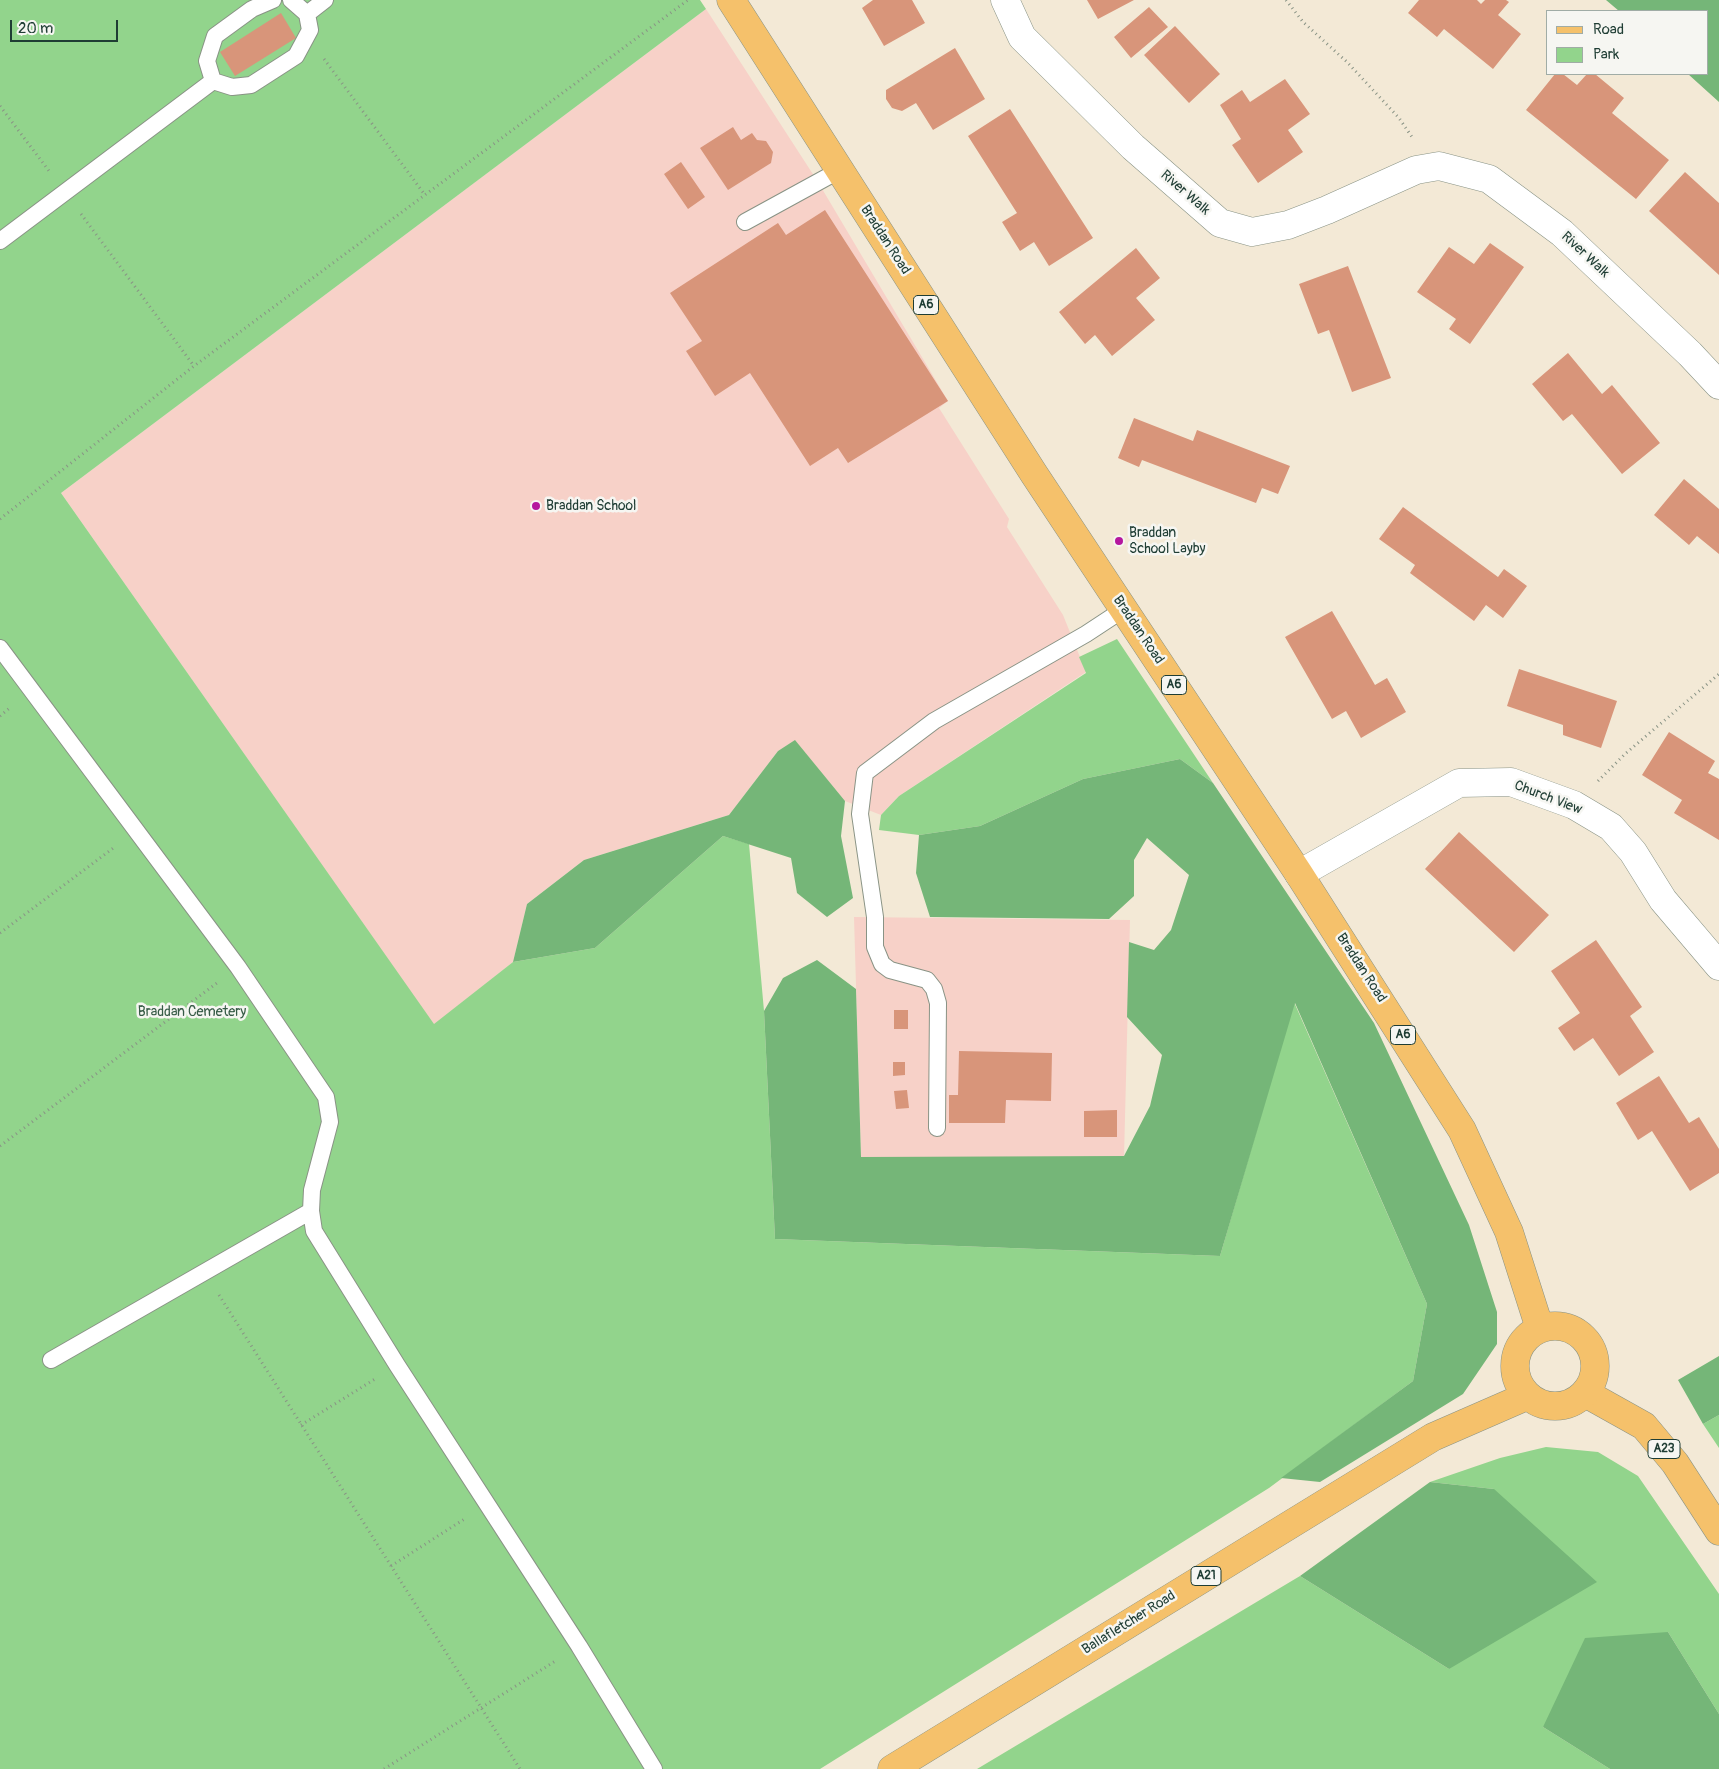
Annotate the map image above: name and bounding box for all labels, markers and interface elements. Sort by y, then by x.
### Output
scale bar [12,10,120,42]
legend [1546,10,1709,75]
text: 20 m [18,19,53,38]
text: Road [1593,20,1624,39]
text: Park [1593,45,1619,64]
street label: River Walk [1157,167,1213,219]
street label: Braddan Road [856,202,914,278]
street label: River Walk [1557,228,1613,282]
road number: A6 [914,296,938,314]
place label: Braddan School [546,498,636,514]
marker: Braddan School [530,500,542,512]
place label: Braddan School Layby [1129,525,1205,558]
marker: Braddan School Layby [1113,535,1125,547]
street label: Braddan Road [1109,592,1167,668]
road number: A6 [1162,676,1186,694]
street label: Church View [1512,777,1584,819]
street label: Braddan Road [1332,930,1390,1006]
park label: Braddan Cemetery [138,1004,246,1020]
road number: A6 [1390,1026,1416,1044]
road number: A23 [1648,1440,1680,1458]
road number: A21 [1191,1566,1221,1585]
street label: Ballafletcher Road [1079,1588,1179,1658]

